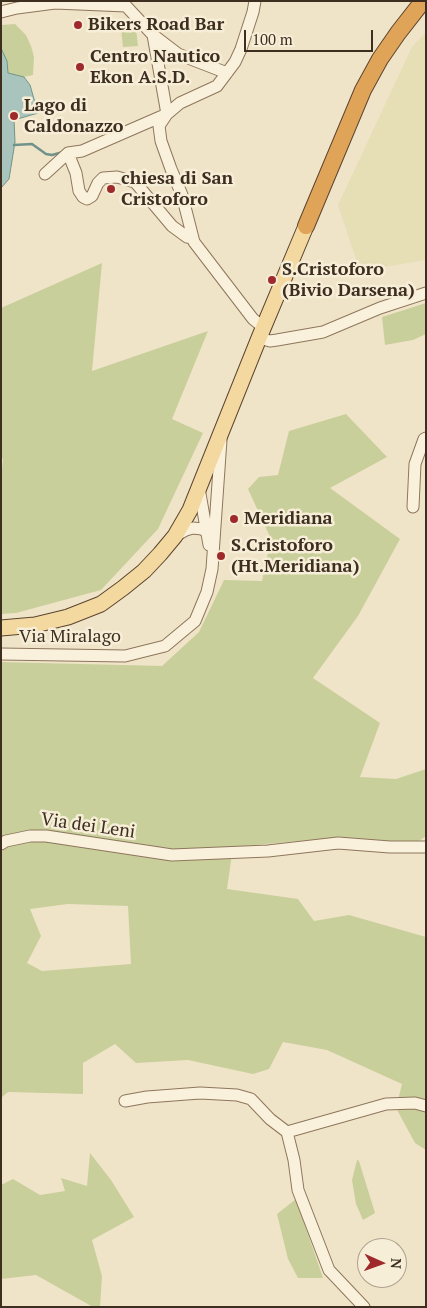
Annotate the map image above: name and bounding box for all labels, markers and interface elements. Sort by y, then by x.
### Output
place label: Bikers Road Bar [88,14,224,36]
marker: Bikers Road Bar [72,19,84,31]
scale bar [247,20,376,52]
text: 100 m [252,29,293,49]
place label: Centro Nautico Ekon A.S.D. [90,46,220,88]
marker: Centro Nautico Ekon A.S.D. [74,61,86,73]
place label: Lago di Caldonazzo [24,95,124,138]
marker: Lago di Caldonazzo [8,110,20,122]
place label: chiesa di San Cristoforo [121,168,233,210]
marker: chiesa di San Cristoforo [105,183,117,195]
place label: S.Cristoforo (Bivio Darsena) [282,259,415,302]
marker: S.Cristoforo (Bivio Darsena) [266,274,278,286]
place label: Meridiana [244,508,333,530]
marker: Meridiana [228,513,240,525]
place label: S.Cristoforo (Ht.Meridiana) [231,535,359,578]
marker: S.Cristoforo (Ht.Meridiana) [215,550,227,562]
street label: Via Miralago [19,626,121,648]
street label: Via dei Leni [39,809,137,843]
north arrow [357,1238,407,1288]
text: N [387,1258,406,1269]

